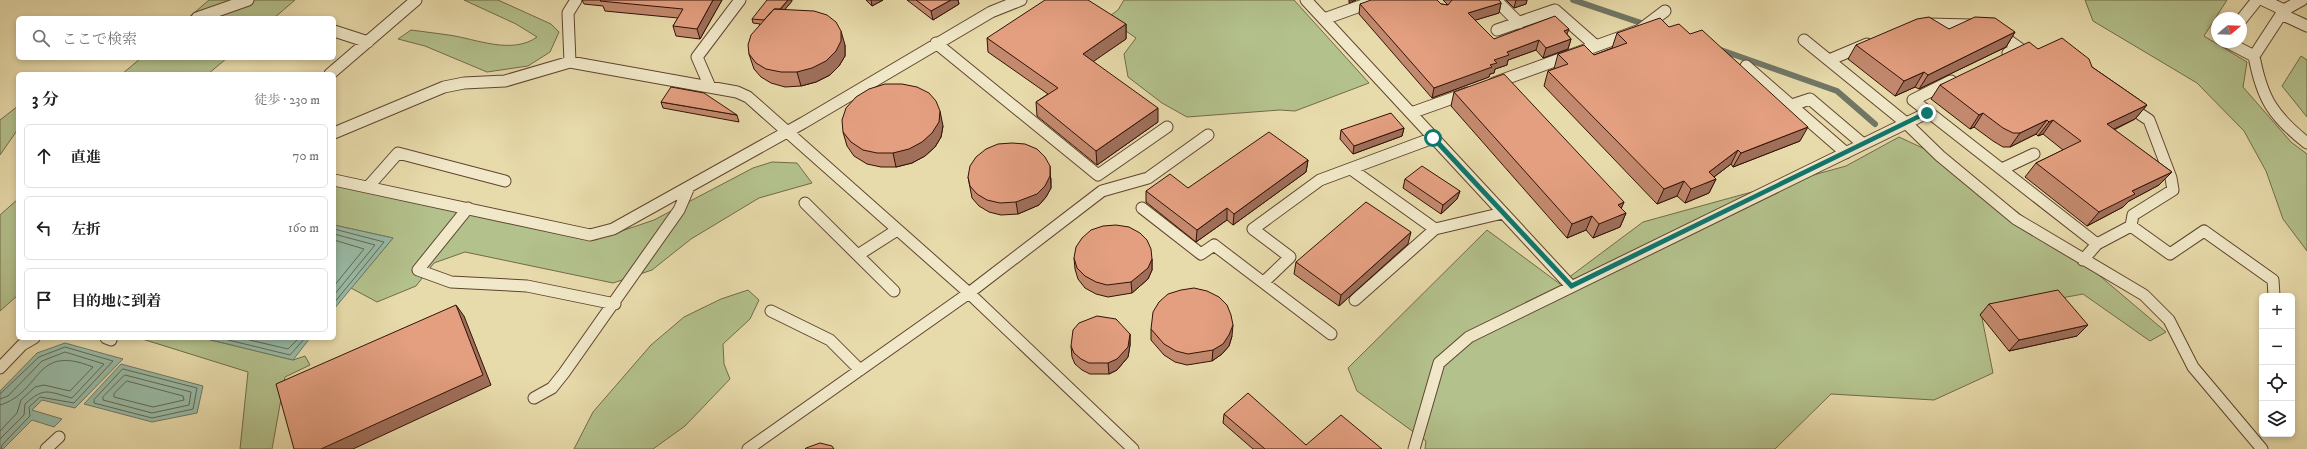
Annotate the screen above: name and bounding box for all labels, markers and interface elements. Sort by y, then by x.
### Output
north arrow [2211,12,2247,48]
search box [16,16,336,60]
icon: search [30,27,52,49]
text: ここで検索 [62,30,137,49]
text: 3 分 [32,89,59,111]
text: 徒歩 · 230 m [255,92,320,108]
route end [1918,104,1936,122]
route start [1424,129,1442,147]
icon: ahead [33,145,55,167]
text: 直進 [71,148,101,167]
text: 70 m [293,148,319,164]
icon: left [33,217,55,239]
text: 左折 [71,220,101,239]
text: 160 m [288,220,319,236]
icon: arrive [33,289,55,311]
text: 目的地に到着 [71,292,161,311]
map controls [2259,293,2295,437]
button: + [2259,293,2295,329]
button: − [2259,329,2295,365]
button: locate [2259,365,2295,401]
button: layers [2259,401,2295,437]

